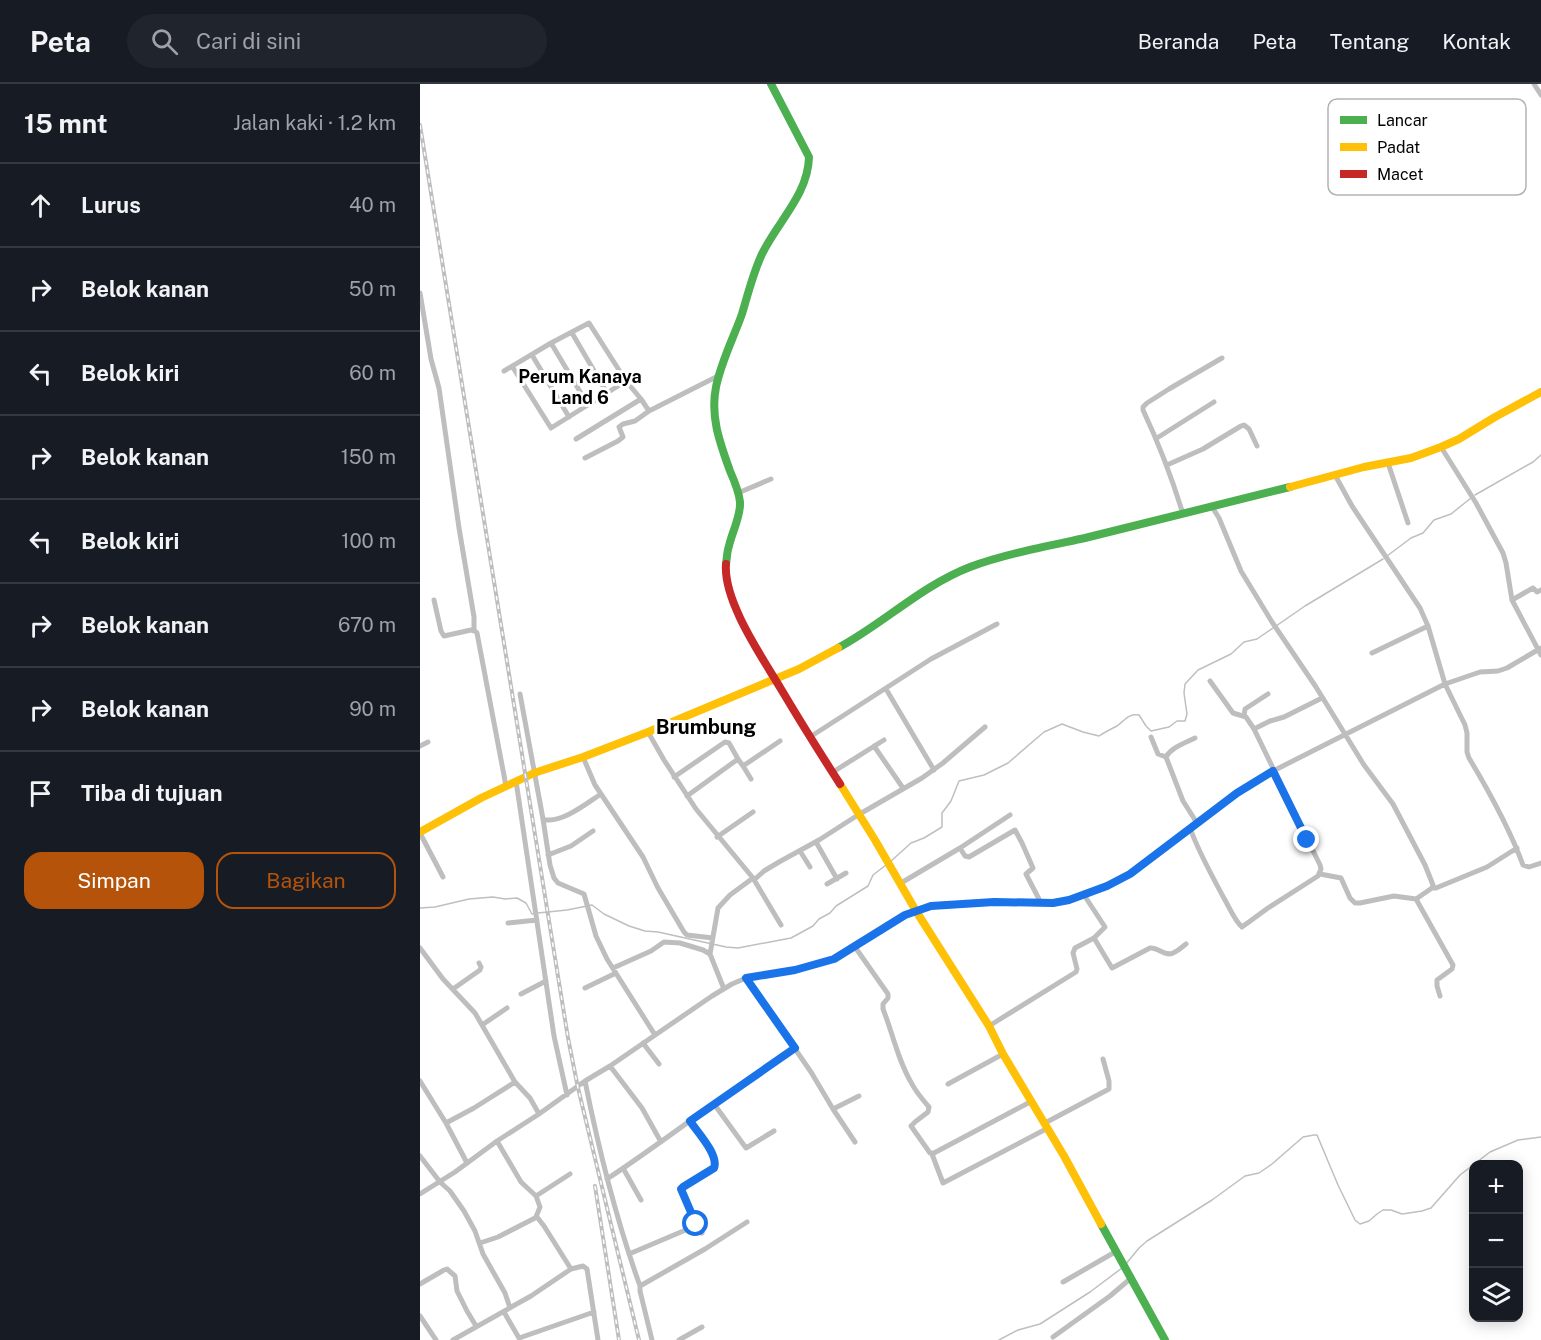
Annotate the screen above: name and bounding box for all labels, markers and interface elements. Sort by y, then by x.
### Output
search box [127,14,547,68]
text: Peta [30,25,91,58]
icon: search [148,25,181,58]
text: Cari di sini [196,28,301,54]
text: Beranda [1138,29,1219,54]
text: Peta [1252,29,1297,54]
text: Tentang [1330,29,1409,54]
text: Kontak [1442,29,1511,54]
legend [1328,99,1526,195]
text: 15 mnt [24,108,108,139]
text: Jalan kaki · 1.2 km [233,111,396,135]
text: Lancar [1377,111,1428,130]
text: Padat [1377,138,1420,157]
text: Macet [1377,165,1424,184]
icon: ahead [24,189,57,222]
text: Lurus [81,192,141,218]
text: 40 m [349,193,396,217]
icon: right [24,273,57,306]
text: Belok kanan [81,276,209,302]
text: 50 m [349,277,396,301]
icon: left [24,357,57,390]
text: Belok kiri [81,360,179,386]
text: 60 m [349,361,396,385]
district label: Perum Kanaya Land 6 [518,366,642,408]
icon: right [24,441,57,474]
text: Belok kanan [81,444,209,470]
text: 150 m [341,445,396,469]
icon: left [24,525,57,558]
text: Belok kiri [81,528,179,554]
text: 100 m [341,529,396,553]
icon: right [24,609,57,642]
text: Belok kanan [81,612,209,638]
text: 670 m [338,613,396,637]
icon: right [24,693,57,726]
text: Belok kanan [81,696,209,722]
text: 90 m [349,697,396,721]
district label: Brumbung [656,715,757,739]
icon: arrive [24,777,57,810]
text: Tiba di tujuan [81,780,222,806]
route end [1293,826,1319,852]
button: Simpan [24,852,204,909]
button: Bagikan [216,852,396,909]
map controls [1469,1160,1523,1322]
button: + [1469,1160,1523,1214]
route start [682,1210,708,1236]
button: − [1469,1214,1523,1268]
button: layers [1469,1268,1523,1322]

